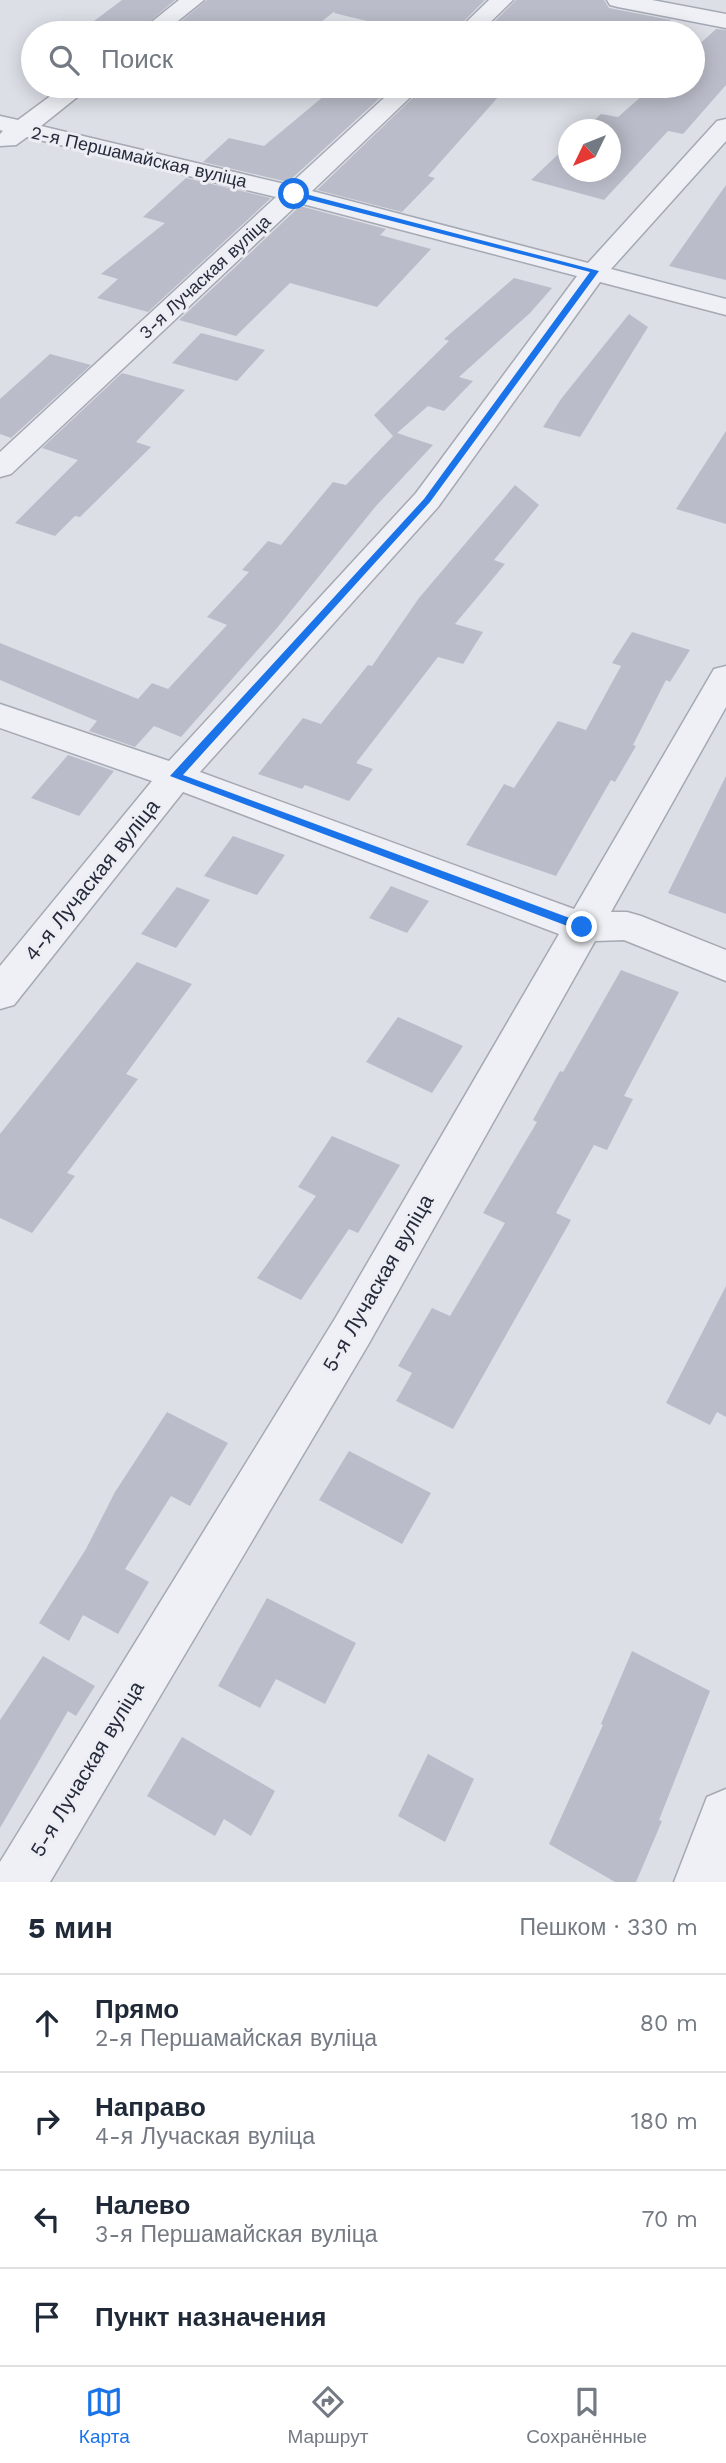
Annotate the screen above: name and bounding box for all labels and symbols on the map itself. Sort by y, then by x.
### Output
north arrow [558,119,621,182]
street label: 2-я Першамайская вуліца [29,121,250,192]
route start [278,178,309,209]
street label: 3-я Лучаская вуліца [135,210,275,343]
street label: 4-я Лучаская вуліца [19,793,165,966]
route end [566,911,597,942]
street label: 5-я Лучаская вуліца [317,1189,439,1376]
street label: 5-я Лучаская вуліца [24,1676,149,1861]

